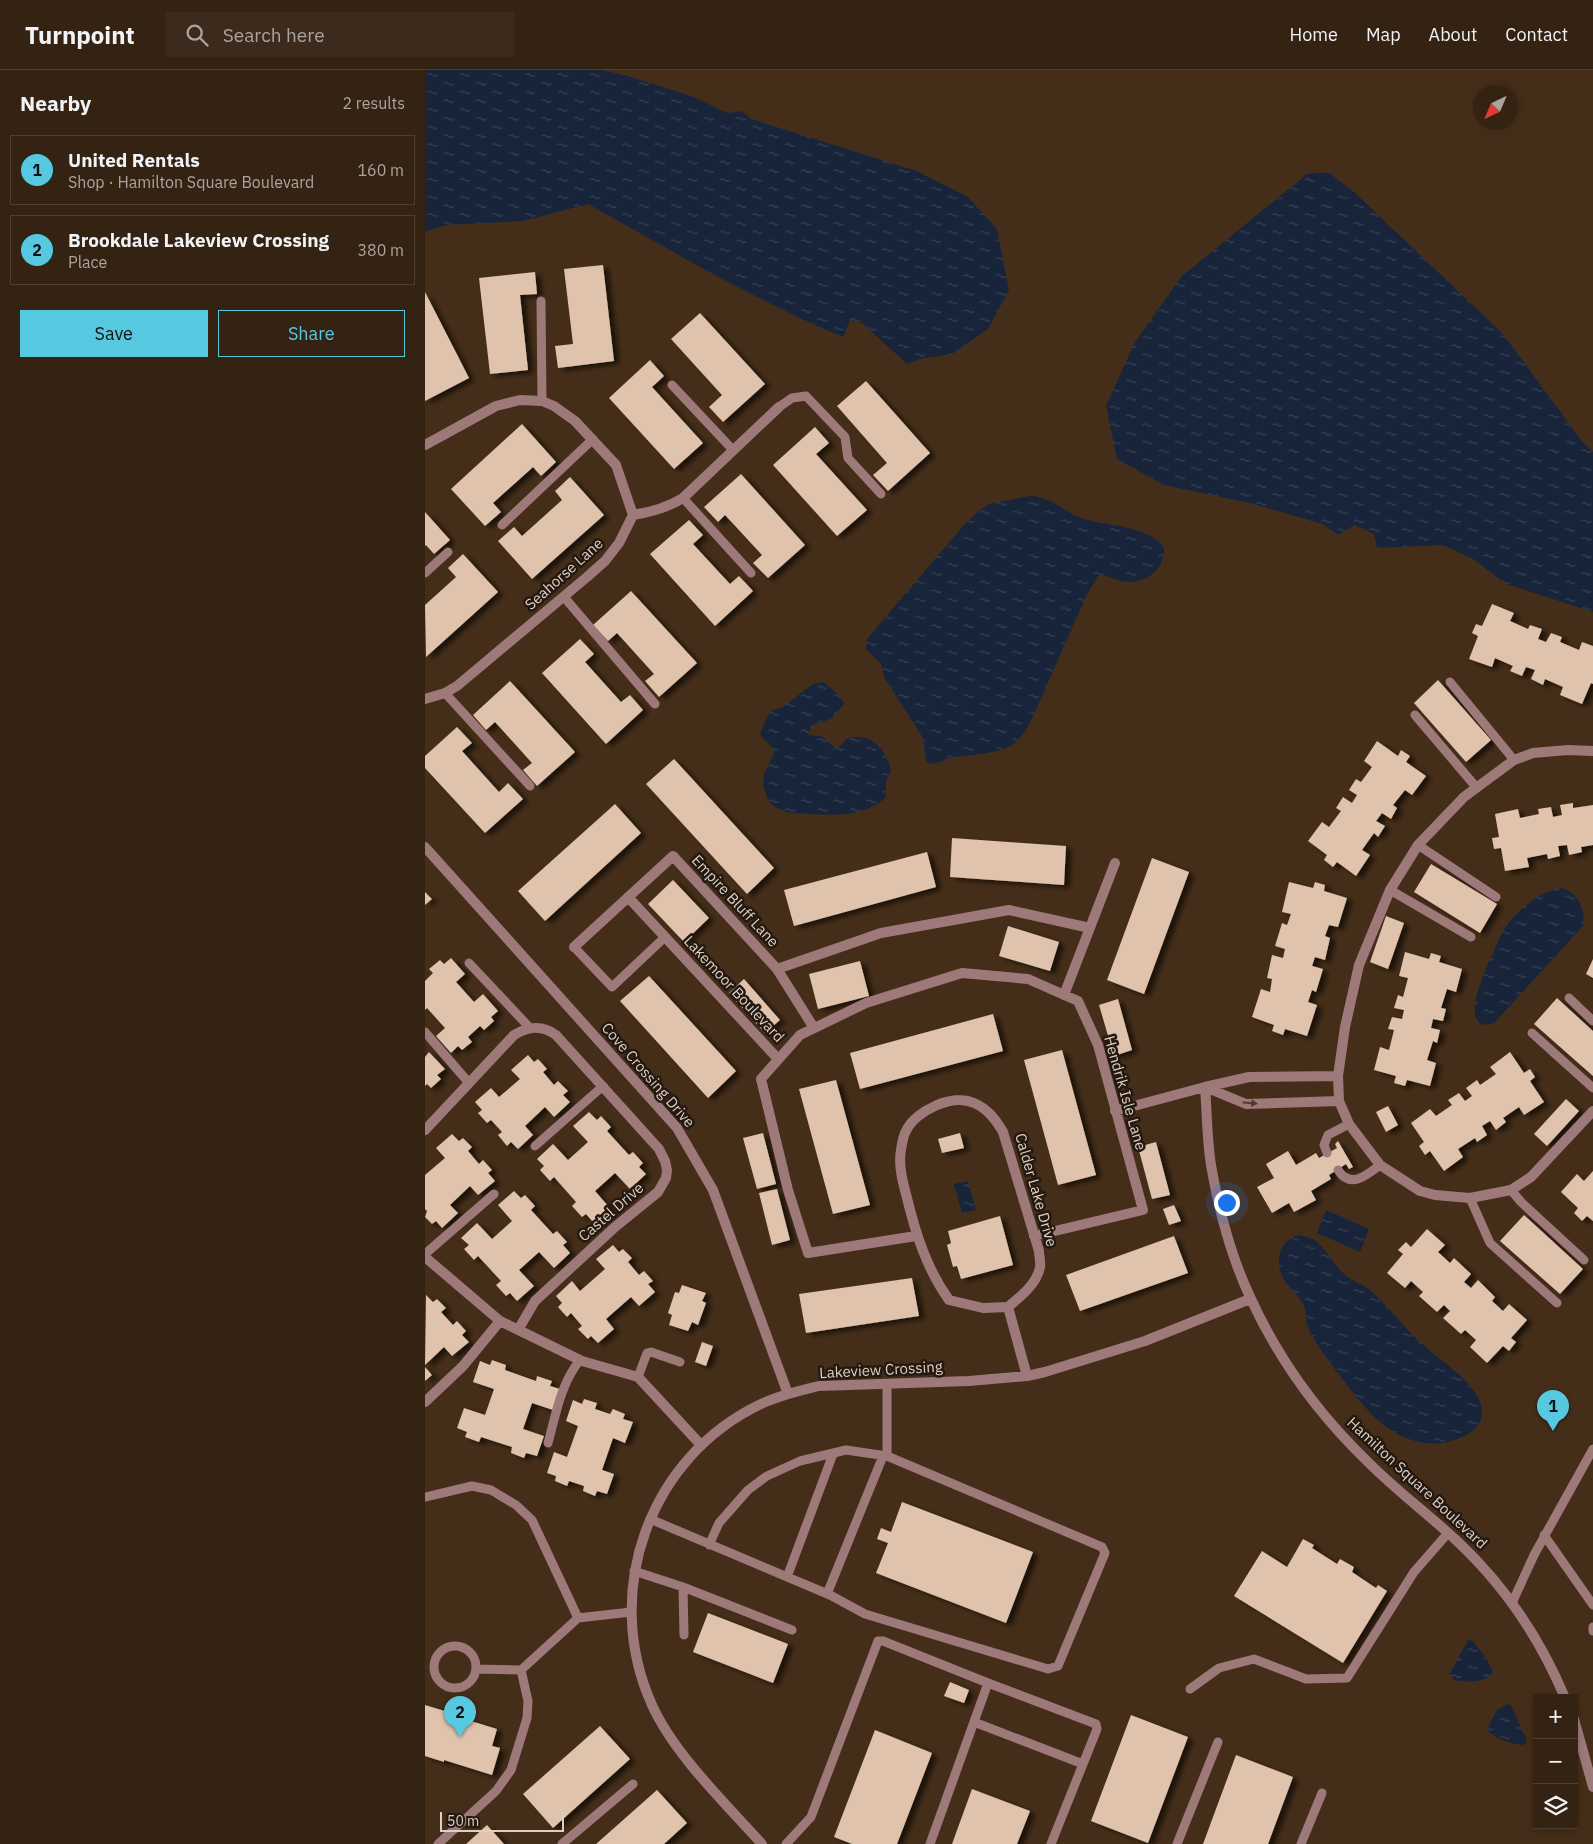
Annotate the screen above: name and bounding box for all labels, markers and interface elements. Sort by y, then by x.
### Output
search box [165,12,515,57]
text: Turnpoint [25,19,135,51]
icon: search [183,21,211,49]
text: Search here [223,23,325,47]
text: Home [1290,23,1338,46]
text: Map [1366,23,1401,46]
text: About [1429,23,1477,46]
text: Contact [1505,23,1568,46]
north arrow [1473,85,1518,130]
text: Nearby [20,89,91,117]
text: 2 results [342,93,405,113]
text: United Rentals [68,148,200,172]
text: 1 [32,160,42,180]
text: 160 m [357,160,404,180]
text: Shop · Hamilton Square Boulevard [68,172,314,192]
text: Brookdale Lakeview Crossing [68,228,329,252]
text: 2 [32,240,42,260]
text: 380 m [357,240,404,260]
text: Place [68,252,107,272]
button: Save [20,310,208,357]
button: Share [218,310,405,357]
street label: Seahorse Lane [521,534,607,614]
street label: Empire Bluff Lane [688,851,783,951]
street label: Lakemoor Boulevard [680,931,789,1046]
street label: Cove Crossing Drive [598,1018,699,1131]
street label: Hendrik Isle Lane [1100,1033,1151,1152]
one-way arrow [1242,1099,1258,1107]
street label: Calder Lake Drive [1011,1131,1062,1249]
street label: Castel Drive [574,1178,647,1245]
your location [1214,1190,1240,1216]
street label: Lakeview Crossing [819,1357,943,1382]
pin: 1 [1537,1390,1569,1431]
street label: Hamilton Square Boulevard [1343,1413,1491,1553]
map controls [1533,1694,1578,1829]
button: + [1533,1694,1578,1739]
pin: 2 [444,1696,476,1737]
button: − [1533,1739,1578,1784]
button: layers [1533,1784,1578,1829]
scale bar [440,1809,564,1832]
text: 50 m [447,1812,479,1830]

